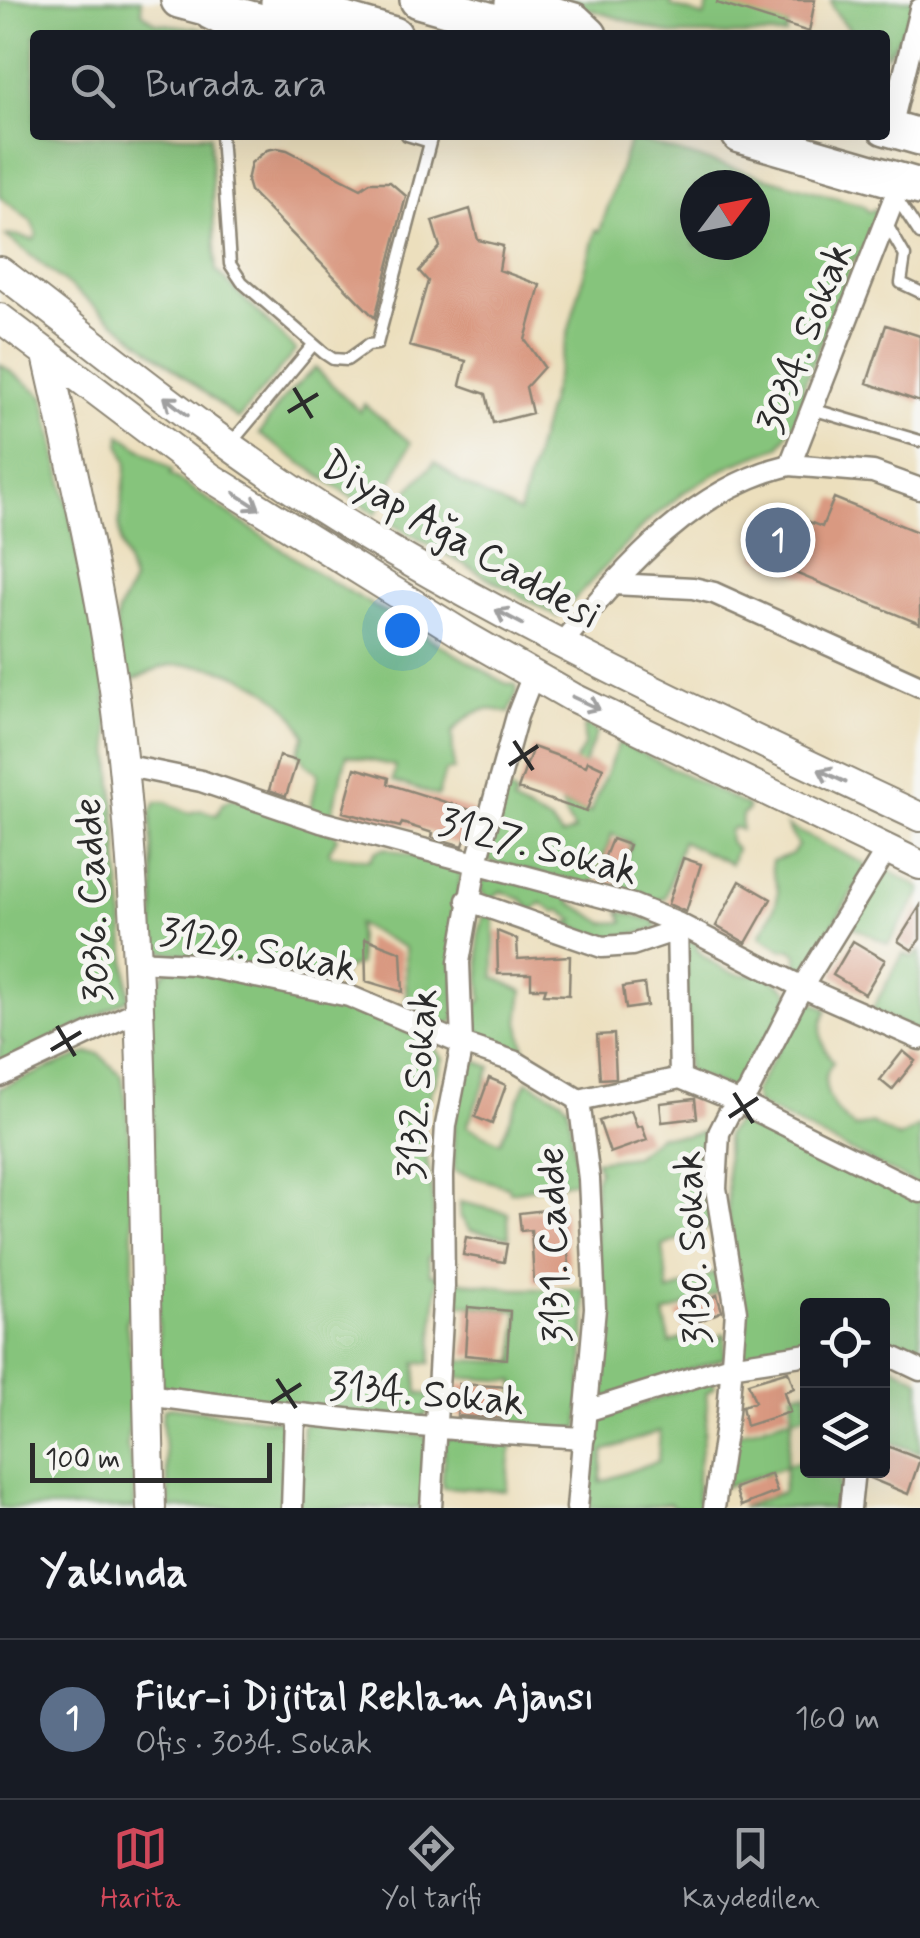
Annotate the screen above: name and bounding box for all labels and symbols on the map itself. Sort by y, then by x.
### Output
north arrow [680,170,770,260]
street label: 3034. Sokak [746,235,866,441]
one-way arrow [163,395,189,417]
street label: Diyap Ağa Caddesi [311,440,610,643]
one-way arrow [232,491,260,512]
pin: 1 [746,502,810,578]
your location [377,605,428,656]
one-way arrow [494,607,524,626]
one-way arrow [570,695,600,714]
one-way arrow [818,765,848,784]
street label: 3036. Cadde [63,796,125,1004]
street label: 3127. Sokak [433,796,643,899]
street label: 3129. Sokak [156,906,361,995]
street label: 3132. Sokak [386,987,452,1182]
street label: 3131. Cadde [526,1146,584,1344]
street label: 3130. Sokak [663,1149,725,1346]
street label: 3134. Sokak [327,1361,526,1429]
scale bar [30,1438,272,1482]

